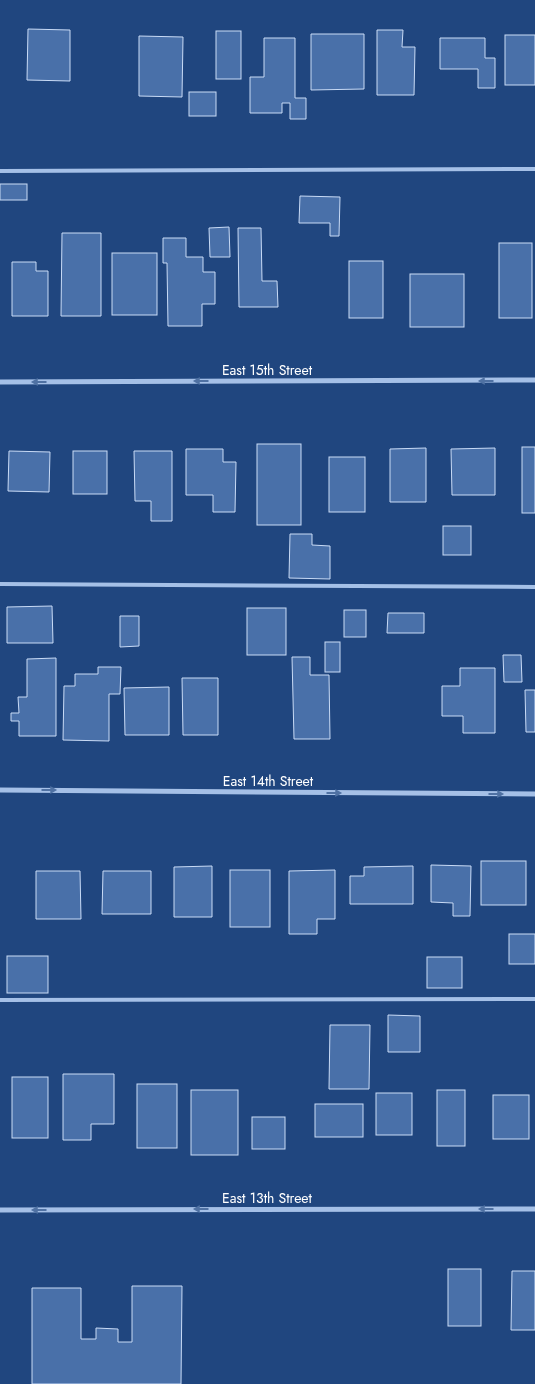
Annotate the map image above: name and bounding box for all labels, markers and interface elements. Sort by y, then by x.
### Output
street label: East 15th Street [222,360,313,380]
one-way arrow [193,377,209,385]
one-way arrow [478,377,494,385]
one-way arrow [31,378,47,386]
street label: East 14th Street [223,771,314,791]
one-way arrow [41,786,57,794]
one-way arrow [326,789,342,797]
one-way arrow [488,790,504,798]
street label: East 13th Street [222,1188,313,1208]
one-way arrow [193,1205,209,1213]
one-way arrow [478,1205,494,1213]
one-way arrow [31,1206,47,1214]

